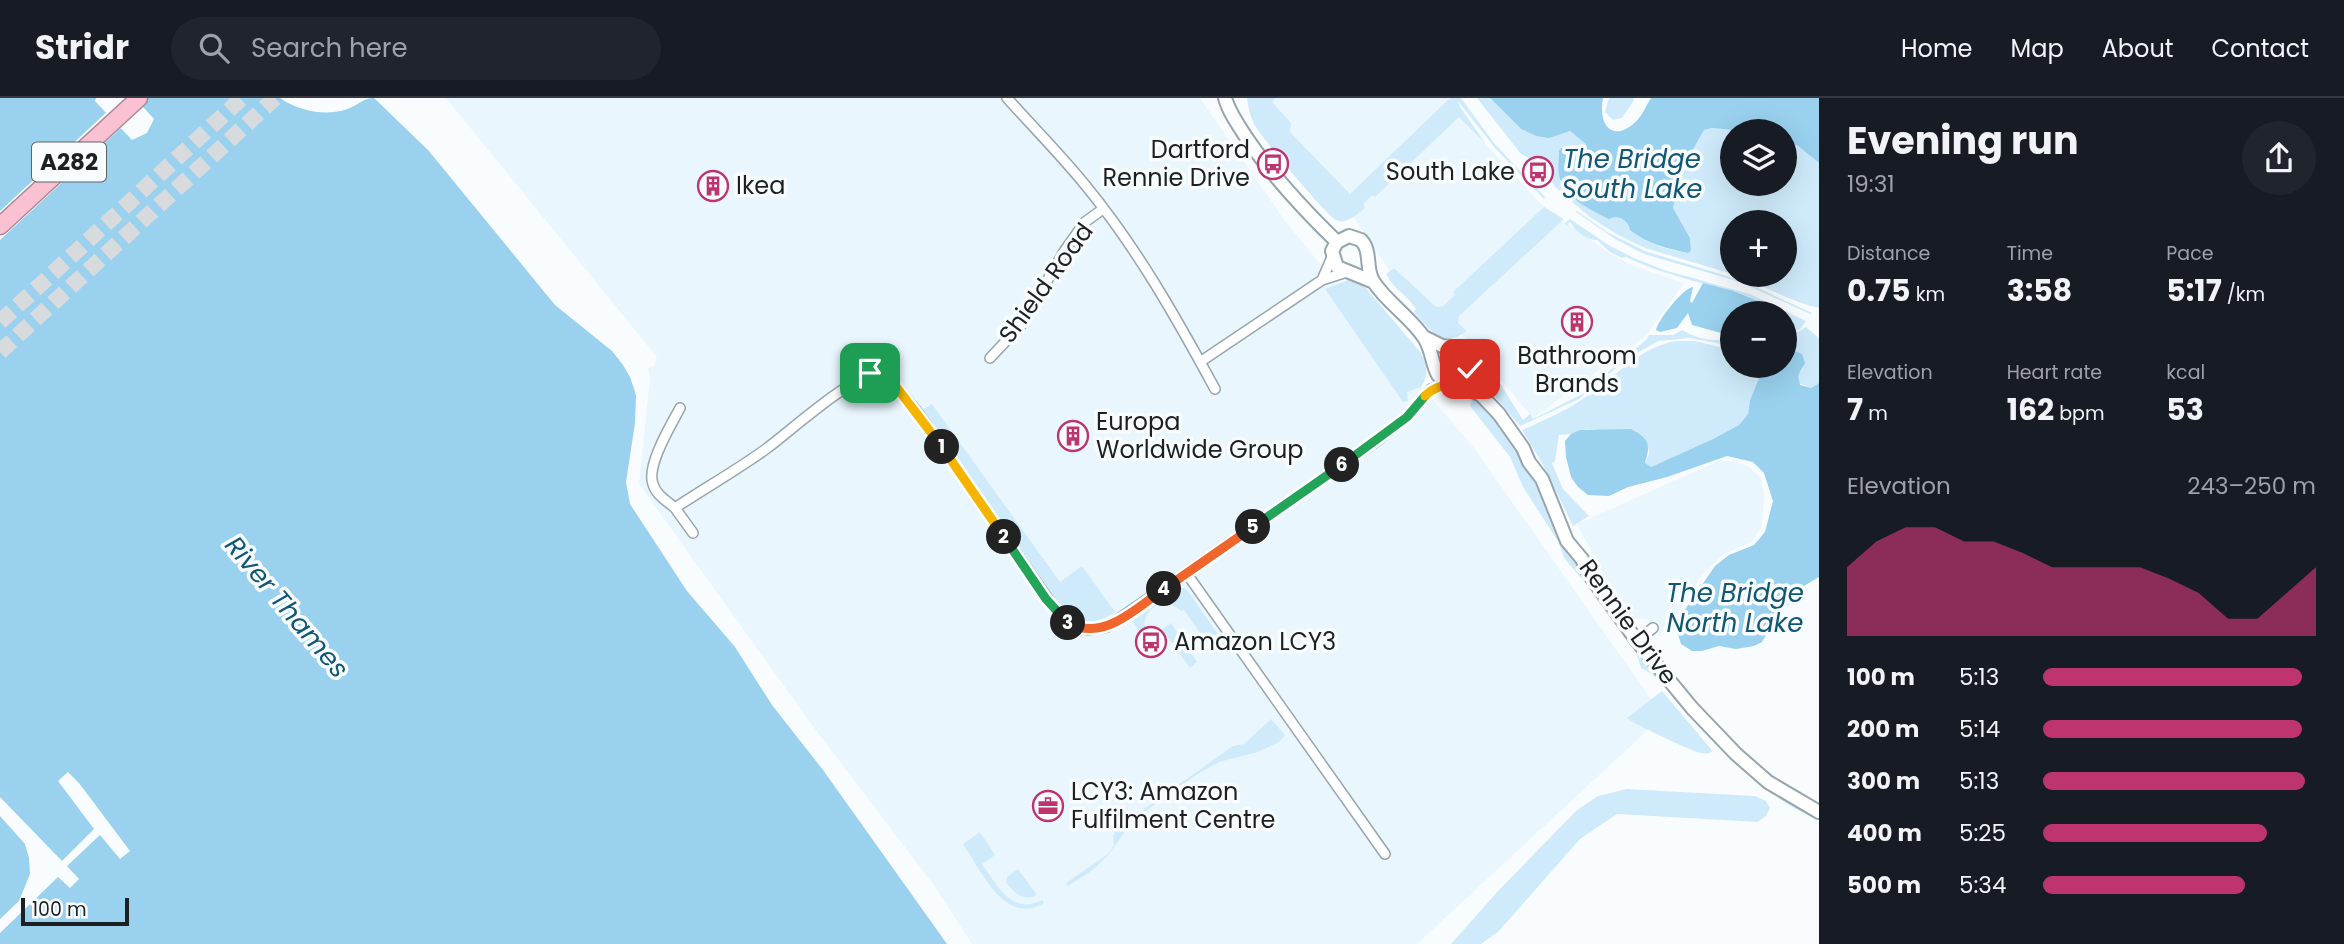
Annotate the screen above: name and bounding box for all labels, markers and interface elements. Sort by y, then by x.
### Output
search box [171,17,661,80]
text: Stridr [35,24,129,71]
icon: search [195,29,233,67]
text: Search here [251,30,408,66]
text: Home [1901,32,1973,65]
text: Map [2011,32,2064,65]
text: About [2102,32,2173,65]
text: Contact [2211,32,2309,65]
text: Evening run [1847,114,2079,167]
map controls [1720,119,1797,378]
button: layers [1720,119,1797,196]
button: share [2242,121,2316,195]
place label: Dartford Rennie Drive [1102,133,1250,194]
water label: The Bridge South Lake [1562,141,1702,207]
road number: A282 [32,142,106,181]
bus stop icon: Dartford Rennie Drive [1256,147,1290,181]
place label: South Lake [1386,155,1515,188]
bus stop icon: South Lake [1521,155,1555,189]
text: 19:31 [1847,168,1895,200]
building icon: Ikea [696,169,730,203]
place label: Ikea [736,169,785,202]
button: + [1720,210,1797,287]
street label: Shield Road [991,216,1100,350]
text: Distance [1847,240,1930,267]
text: Time [2007,240,2053,267]
text: Pace [2166,240,2214,267]
text: 0.75 [1847,269,1911,312]
text: 3:58 [2007,269,2072,312]
text: 5:17 [2166,269,2222,312]
text: km [1911,281,1945,308]
text: /km [2222,281,2265,308]
button: − [1720,301,1797,378]
building icon: Bathroom Brands [1560,305,1594,339]
pin [1440,339,1500,399]
place label: Bathroom Brands [1517,339,1637,400]
pin [840,343,900,403]
icon: check [1451,350,1489,388]
icon: arrive [851,354,889,392]
text: Elevation [1847,359,1933,386]
text: Heart rate [2007,359,2102,386]
text: kcal [2166,359,2205,386]
text: 7 [1847,388,1863,431]
text: 162 [2007,388,2054,431]
text: 53 [2166,388,2204,431]
text: m [1863,400,1888,427]
text: bpm [2054,400,2105,427]
place label: Europa Worldwide Group [1096,405,1304,466]
building icon: Europa Worldwide Group [1056,419,1090,453]
pin: 1 [925,430,960,464]
text: 1 [938,433,945,460]
pin: 6 [1324,448,1360,482]
text: 6 [1335,451,1348,478]
text: Elevation [1847,470,1951,502]
text: 243–250 m [2187,470,2316,502]
pin: 5 [1236,510,1270,544]
text: 5 [1246,513,1259,540]
pin: 2 [986,520,1021,555]
text: 2 [998,523,1009,550]
water label: River Thames [217,528,357,686]
street label: Rennie Drive [1572,552,1685,691]
pin: 4 [1146,572,1182,606]
text: 4 [1157,575,1170,602]
water label: The Bridge North Lake [1666,575,1804,641]
pin: 3 [1050,606,1086,640]
text: 3 [1062,609,1073,636]
bus stop icon: Amazon LCY3 [1134,625,1168,659]
place label: Amazon LCY3 [1174,625,1336,658]
text: 100 m [1847,661,1915,693]
text: 5:13 [1959,661,1999,693]
text: 200 m [1847,713,1919,745]
text: 5:14 [1959,713,2000,745]
text: 300 m [1847,765,1920,797]
text: 5:13 [1959,765,1999,797]
place label: LCY3: Amazon Fulfilment Centre [1071,775,1276,836]
office icon: LCY3: Amazon Fulfilment Centre [1031,789,1065,823]
text: 400 m [1847,817,1922,849]
text: 5:25 [1959,817,2006,849]
text: 500 m [1847,869,1921,901]
text: 5:34 [1959,869,2006,901]
scale bar [21,895,130,927]
text: 100 m [32,896,87,923]

